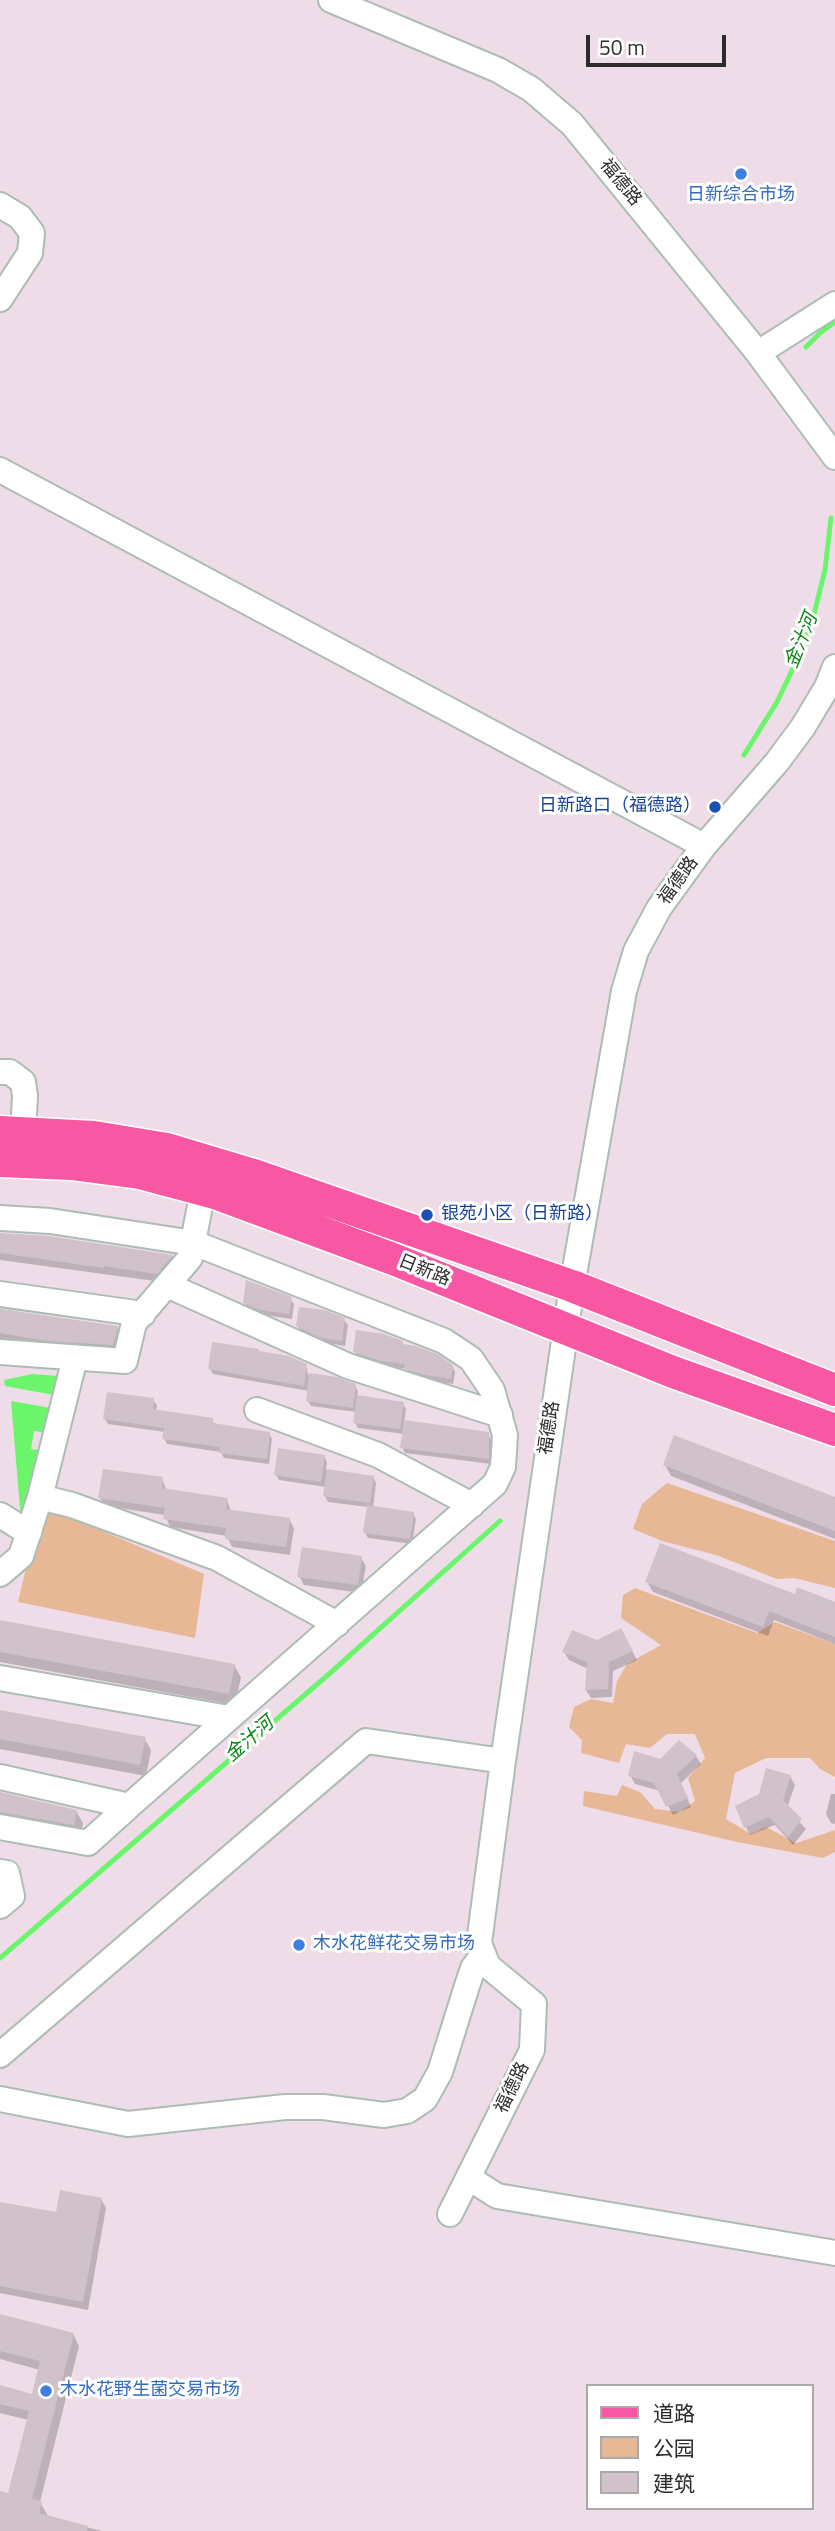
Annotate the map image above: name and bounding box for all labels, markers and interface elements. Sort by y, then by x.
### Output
scale bar [590,21,730,65]
text: 50 m [599,31,645,63]
street label: 福德路 [595,155,645,211]
marker: 日新综合市场 [733,166,749,182]
place label: 日新综合市场 [687,185,795,207]
water label: 金汁河 [781,610,823,672]
place label: 日新路口（福德路） [539,796,701,818]
marker: 日新路口（福德路） [707,799,723,815]
street label: 福德路 [654,853,704,909]
place label: 银苑小区（日新路） [441,1204,603,1226]
marker: 银苑小区（日新路） [419,1207,435,1223]
street label: 日新路 [395,1251,453,1291]
street label: 福德路 [535,1400,565,1456]
water label: 金汁河 [221,1713,279,1767]
place label: 木水花鲜花交易市场 [313,1934,475,1956]
marker: 木水花鲜花交易市场 [291,1937,307,1953]
street label: 福德路 [491,2059,535,2117]
place label: 木水花野生菌交易市场 [60,2380,240,2402]
marker: 木水花野生菌交易市场 [38,2383,54,2399]
legend [586,2384,814,2510]
text: 道路 [653,2397,695,2429]
text: 公园 [653,2432,695,2464]
text: 建筑 [653,2467,695,2499]

